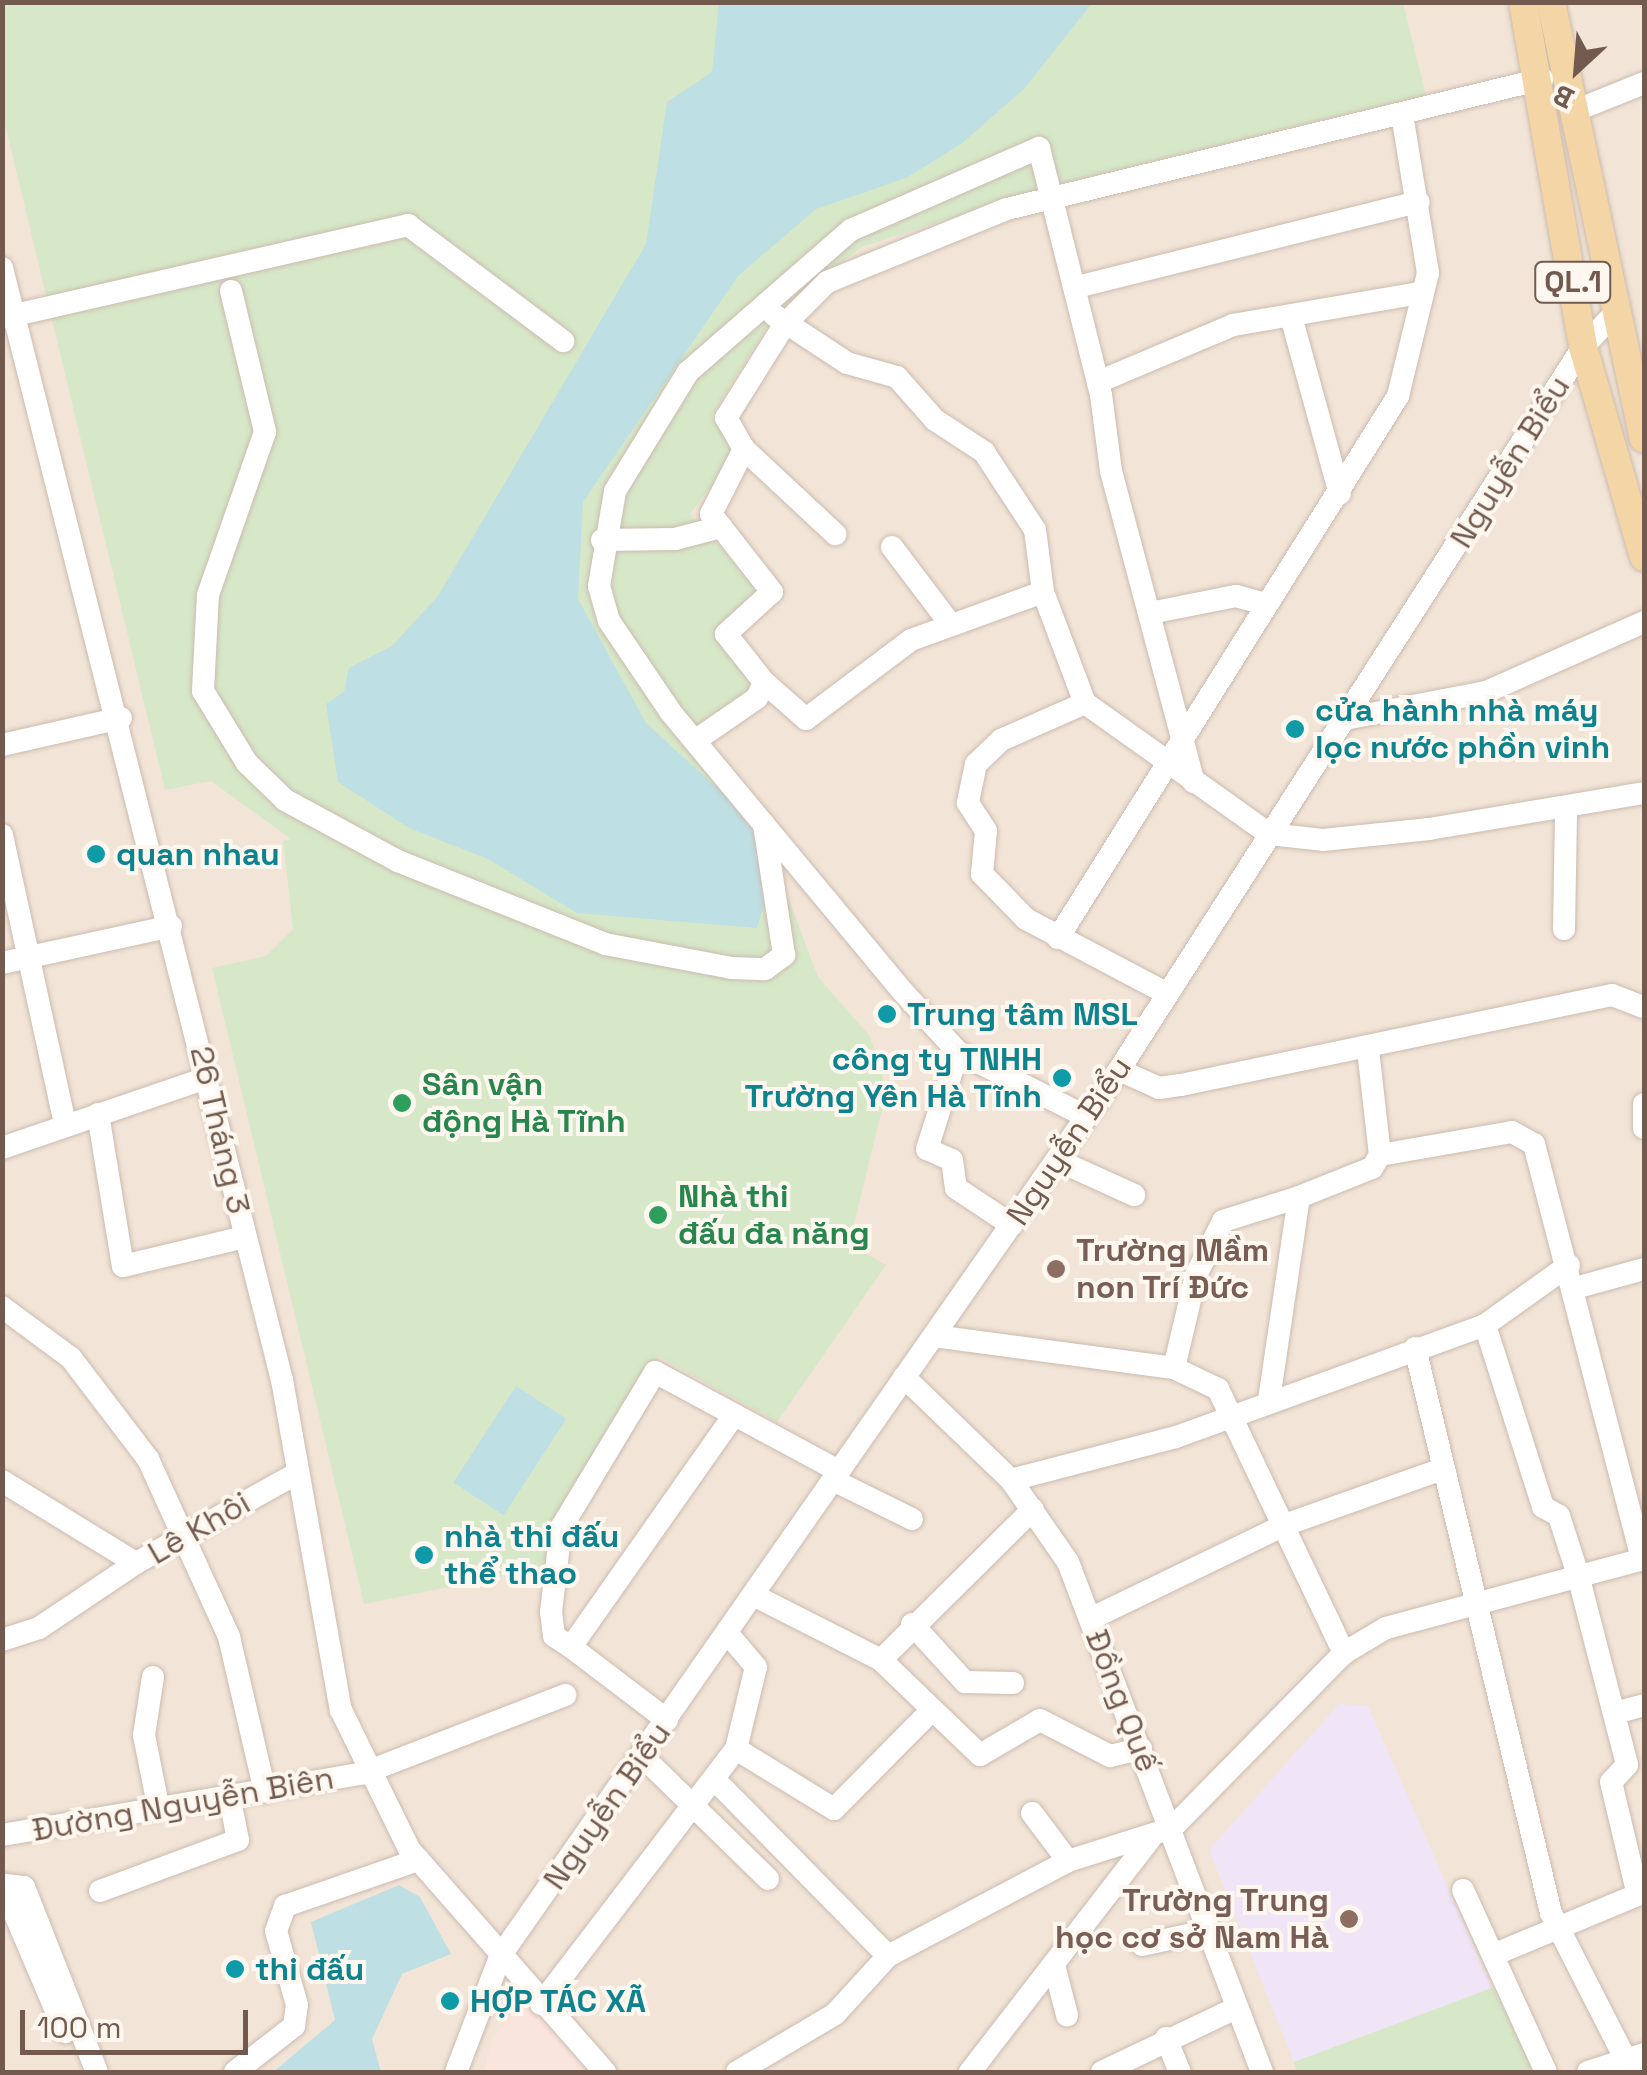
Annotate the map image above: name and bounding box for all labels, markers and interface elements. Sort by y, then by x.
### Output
north arrow [1527,20,1627,120]
text: B [1548,77,1580,117]
road number: QL.1 [1533,257,1613,307]
street label: Nguyễn Biểu [1442,369,1578,555]
place label: cửa hành nhà máy lọc nước phồn vinh [1315,692,1610,767]
marker: cửa hành nhà máy lọc nước phồn vinh [1284,718,1306,740]
place label: quan nhau [116,835,280,873]
marker: quan nhau [85,843,107,865]
place label: Trung tâm MSL [907,995,1138,1033]
marker: Trung tâm MSL [876,1003,898,1025]
place label: công ty TNHH Trường Yên Hà Tĩnh [743,1041,1042,1116]
street label: 26 Tháng 3 [182,1042,258,1218]
street label: Nguyễn Biểu [998,1049,1140,1233]
place label: Sân vận động Hà Tĩnh [422,1066,627,1141]
marker: công ty TNHH Trường Yên Hà Tĩnh [1051,1067,1073,1089]
marker: Sân vận động Hà Tĩnh [391,1092,413,1114]
place label: Nhà thi đấu đa năng [678,1178,870,1253]
marker: Nhà thi đấu đa năng [647,1204,669,1226]
place label: Trường Mầm non Trí Đức [1076,1232,1269,1307]
marker: Trường Mầm non Trí Đức [1045,1258,1067,1280]
street label: Lê Khôi [141,1484,257,1572]
place label: nhà thi đấu thể thao [444,1518,619,1593]
marker: nhà thi đấu thể thao [413,1544,435,1566]
street label: Đồng Quế [1077,1624,1167,1778]
street label: Nguyễn Biểu [535,1715,679,1897]
street label: Đường Nguyễn Biên [29,1759,337,1849]
place label: Trường Trung học cơ sở Nam Hà [1055,1882,1329,1957]
marker: Trường Trung học cơ sở Nam Hà [1338,1908,1360,1930]
place label: thi đấu [255,1950,364,1988]
marker: thi đấu [224,1958,246,1980]
place label: HỢP TÁC XÃ [470,1982,647,2020]
scale bar [25,1990,252,2052]
marker: HỢP TÁC XÃ [439,1990,461,2012]
text: 100 m [37,2008,122,2047]

